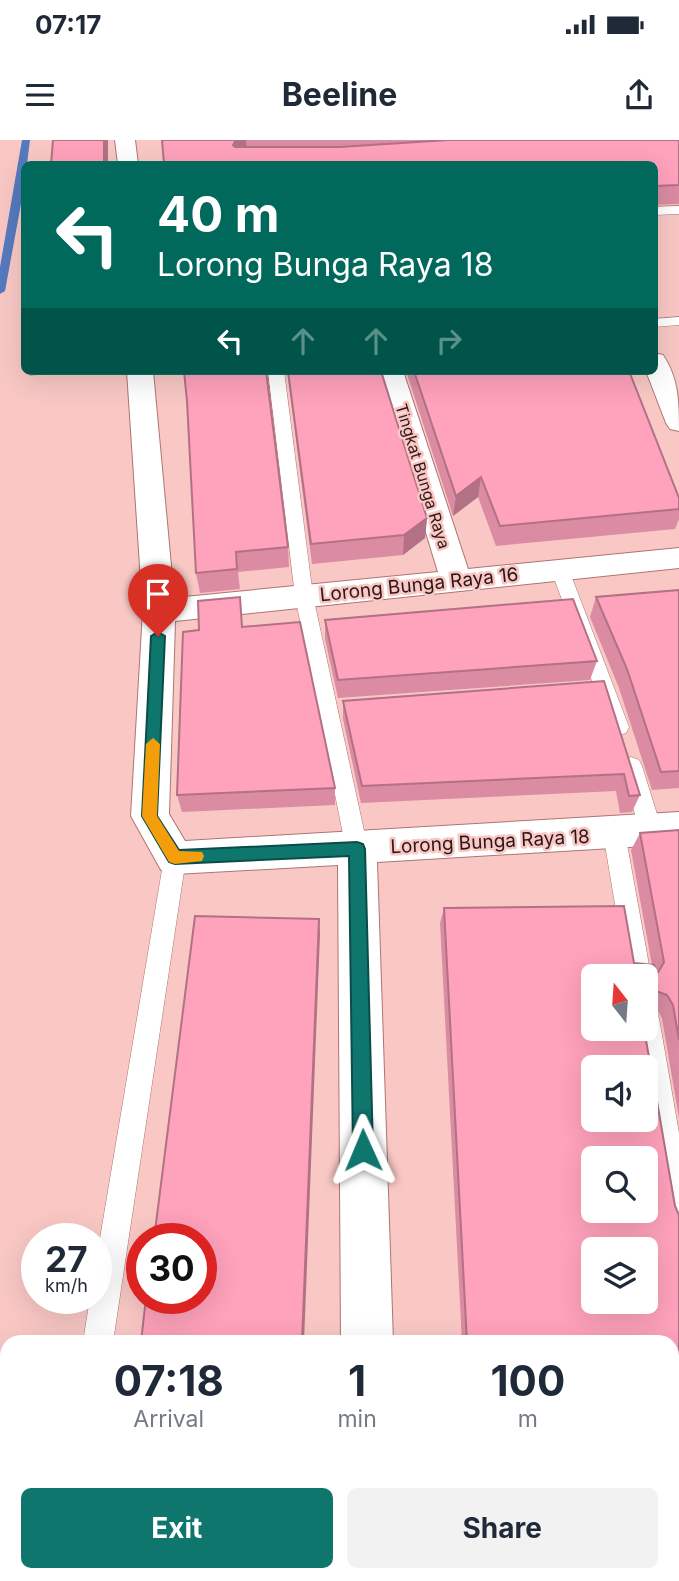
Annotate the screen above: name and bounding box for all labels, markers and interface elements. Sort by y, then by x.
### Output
text: 07:17 [35,9,101,40]
text: Beeline [282,75,397,114]
icon: menu [21,76,59,114]
icon: share [620,76,658,114]
text: 40 m [157,185,280,244]
icon: left [42,189,133,280]
text: Lorong Bunga Raya 18 [157,245,493,284]
icon: left [211,322,249,360]
icon: ahead [284,322,322,360]
icon: ahead [357,322,395,360]
icon: right [430,322,468,360]
street label: Tingkat Bunga Raya [391,401,455,551]
street label: Lorong Bunga Raya 16 [319,563,520,606]
pin [128,564,188,636]
icon: arrive [139,575,177,613]
street label: Lorong Bunga Raya 18 [390,825,590,858]
north arrow [581,964,658,1041]
map controls [581,964,658,1314]
button: sound [581,1055,658,1132]
position arrow [326,1113,400,1187]
button: search [581,1146,658,1223]
speed limit sign: 30 [126,1223,217,1314]
button: layers [581,1237,658,1314]
text: 27 [45,1238,88,1280]
text: km/h [45,1275,88,1296]
text: 07:18 [114,1355,224,1406]
text: 1 [348,1355,366,1406]
text: 100 [491,1355,565,1406]
text: Arrival [133,1405,204,1433]
text: min [337,1405,377,1433]
text: m [518,1405,538,1433]
button: Exit [21,1488,333,1568]
button: Share [347,1488,658,1568]

